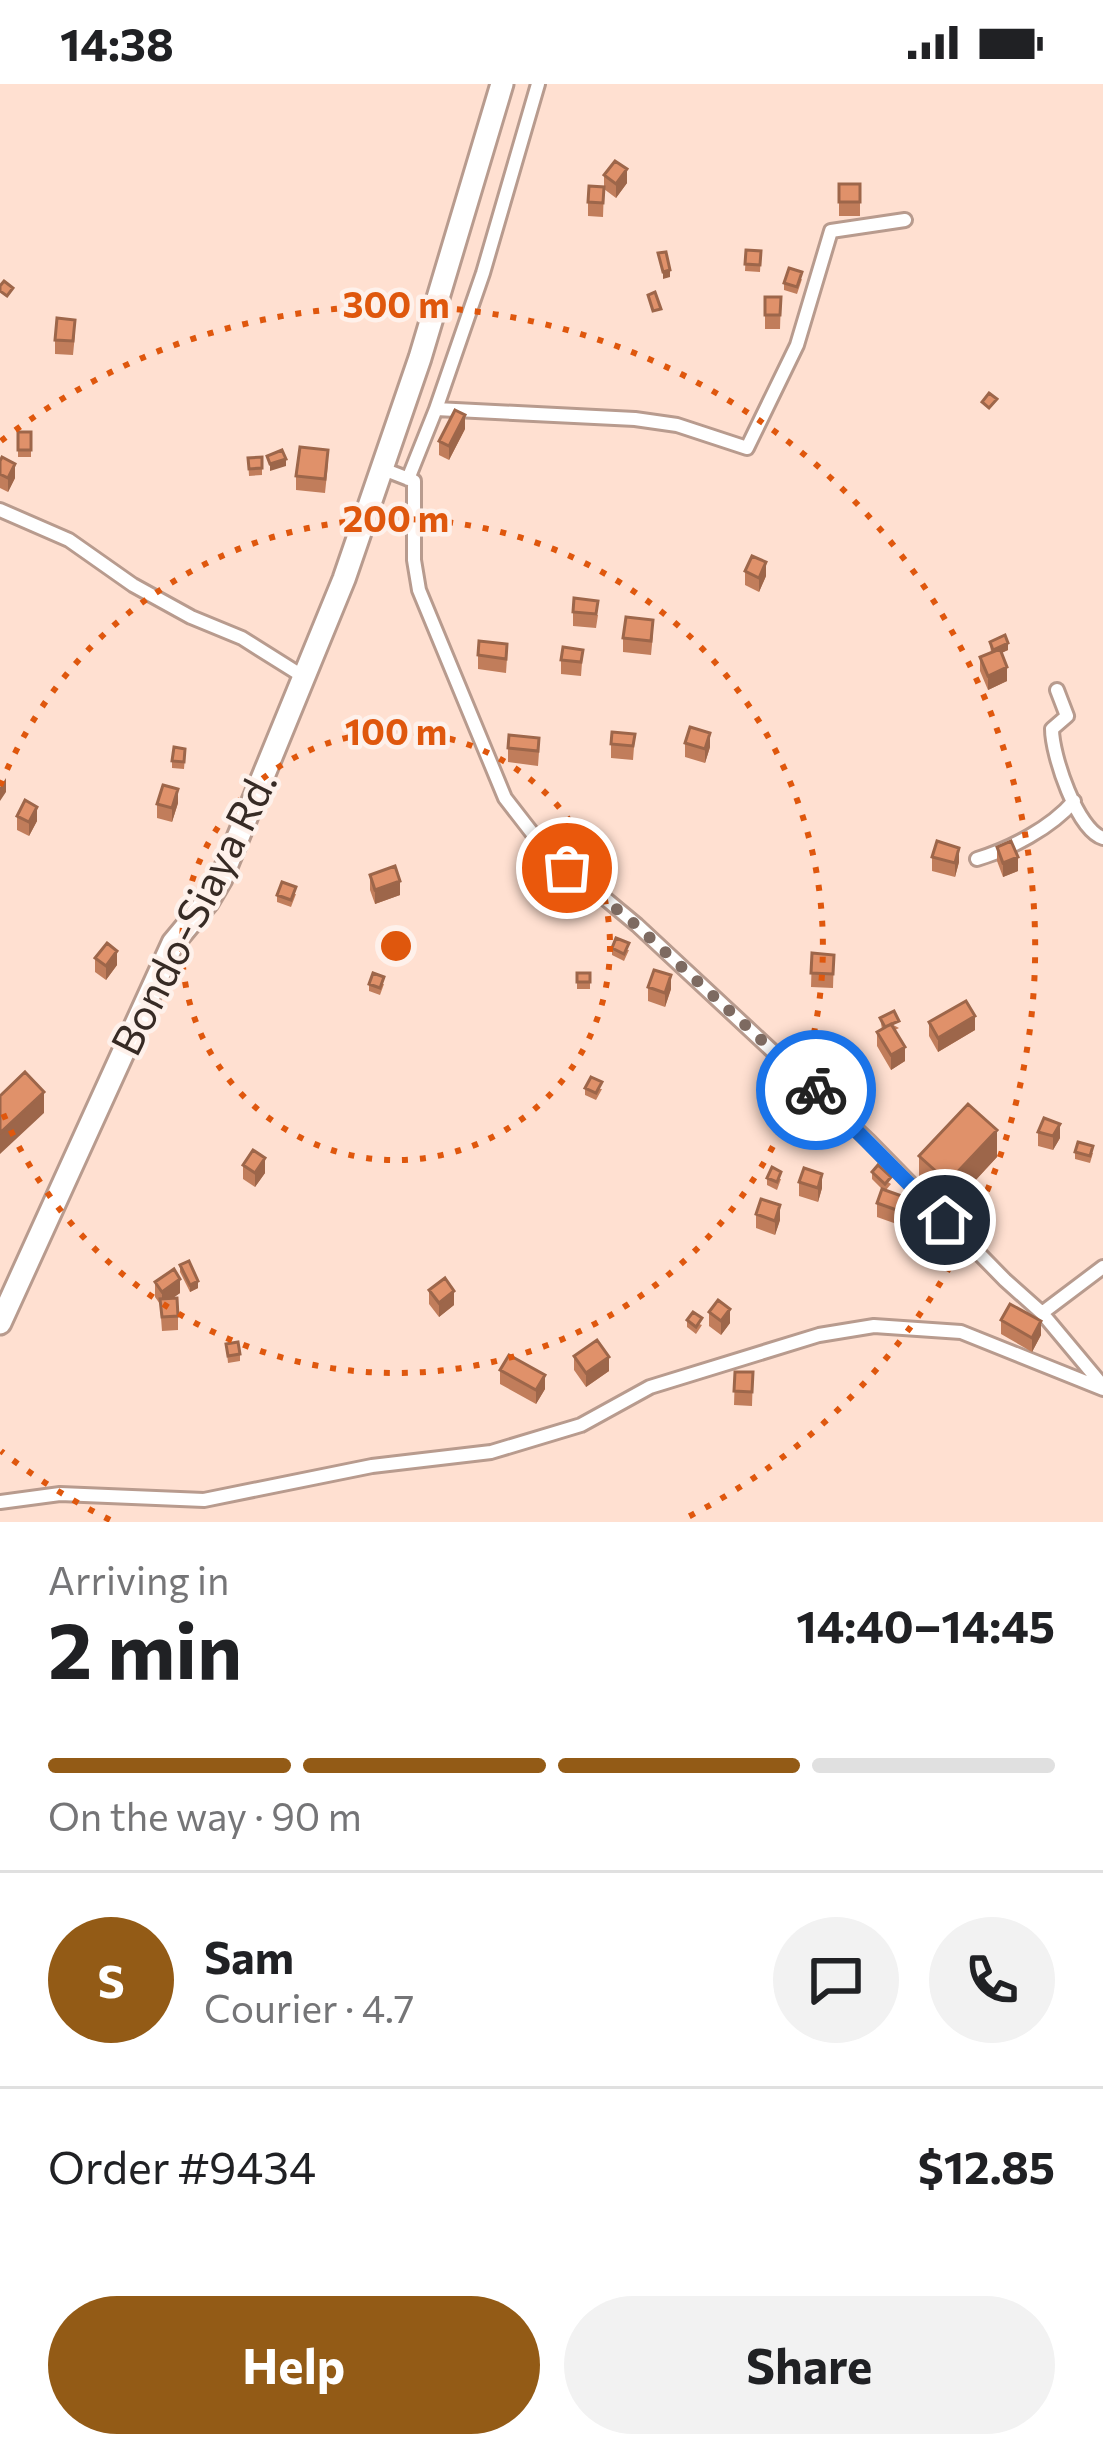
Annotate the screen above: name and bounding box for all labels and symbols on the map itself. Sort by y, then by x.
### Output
text: 300 m [342,281,450,325]
text: 200 m [343,495,449,539]
text: 100 m [345,708,447,752]
street label: Bondo-Siaya Rd. [98,761,286,1063]
pin [516,817,618,919]
centre of rings [375,925,417,967]
courier [756,1030,876,1150]
pin [894,1169,996,1271]

